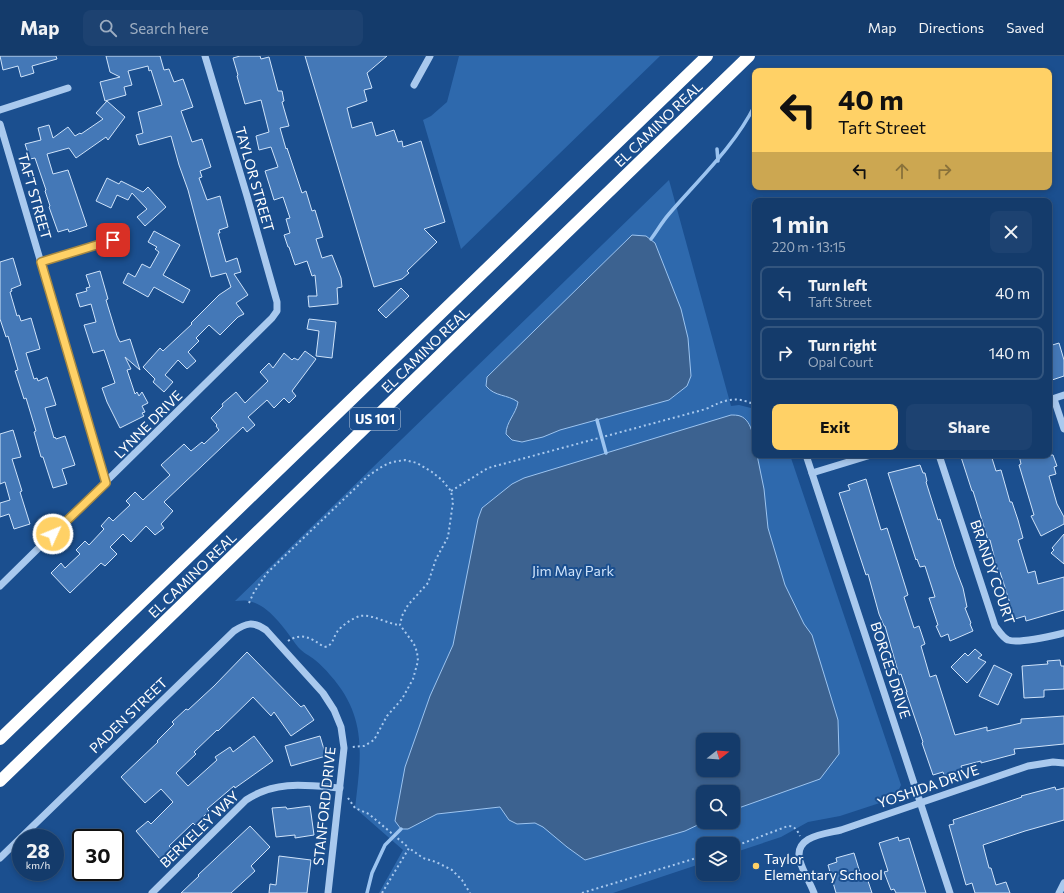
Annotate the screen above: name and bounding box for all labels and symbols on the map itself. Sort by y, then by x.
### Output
street label: EL CAMINO REAL [611,78,705,170]
street label: TAYLOR STREET [232,124,278,234]
street label: TAFT STREET [15,151,55,241]
pin [96,223,130,257]
street label: EL CAMINO REAL [378,304,472,396]
street label: LYNNE DRIVE [110,386,186,462]
road number: US 101 [350,408,400,430]
position arrow [32,513,74,555]
street label: BRANDY COURT [967,517,1019,627]
street label: EL CAMINO REAL [145,529,239,621]
park label: Jim May Park [532,562,615,579]
street label: BORGES DRIVE [867,620,915,720]
street label: PADEN STREET [86,674,170,756]
north arrow [696,733,740,777]
street label: STANFORD DRIVE [309,746,339,866]
street label: YOSHIDA DRIVE [875,761,981,811]
street label: BERKELEY WAY [156,787,242,871]
speed limit sign: 30 [72,829,124,881]
place label: Taylor Elementary School [764,850,883,883]
marker: Taylor Elementary School [751,861,761,871]

